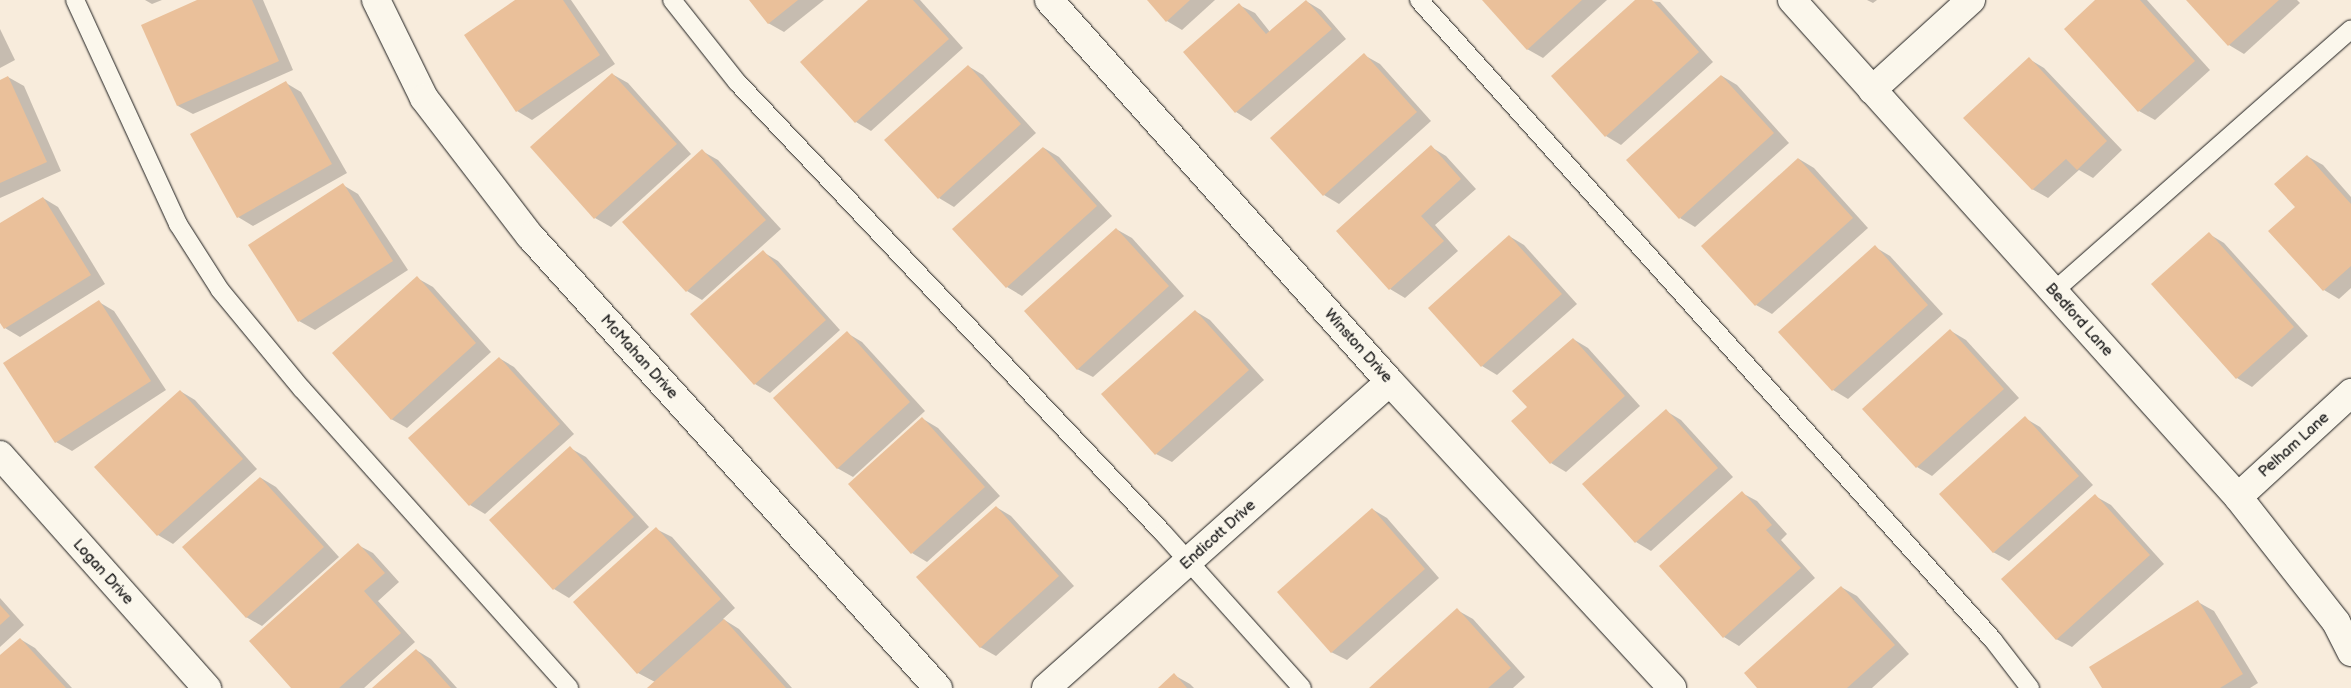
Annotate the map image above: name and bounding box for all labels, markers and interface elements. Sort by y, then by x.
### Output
street label: Bedford Lane [2041,280,2117,360]
street label: Winston Drive [1320,305,1396,387]
street label: McMahan Drive [597,311,681,403]
street label: Pelham Lane [2255,409,2333,481]
street label: Endicott Drive [1177,496,1259,574]
street label: Logan Drive [69,536,137,608]

